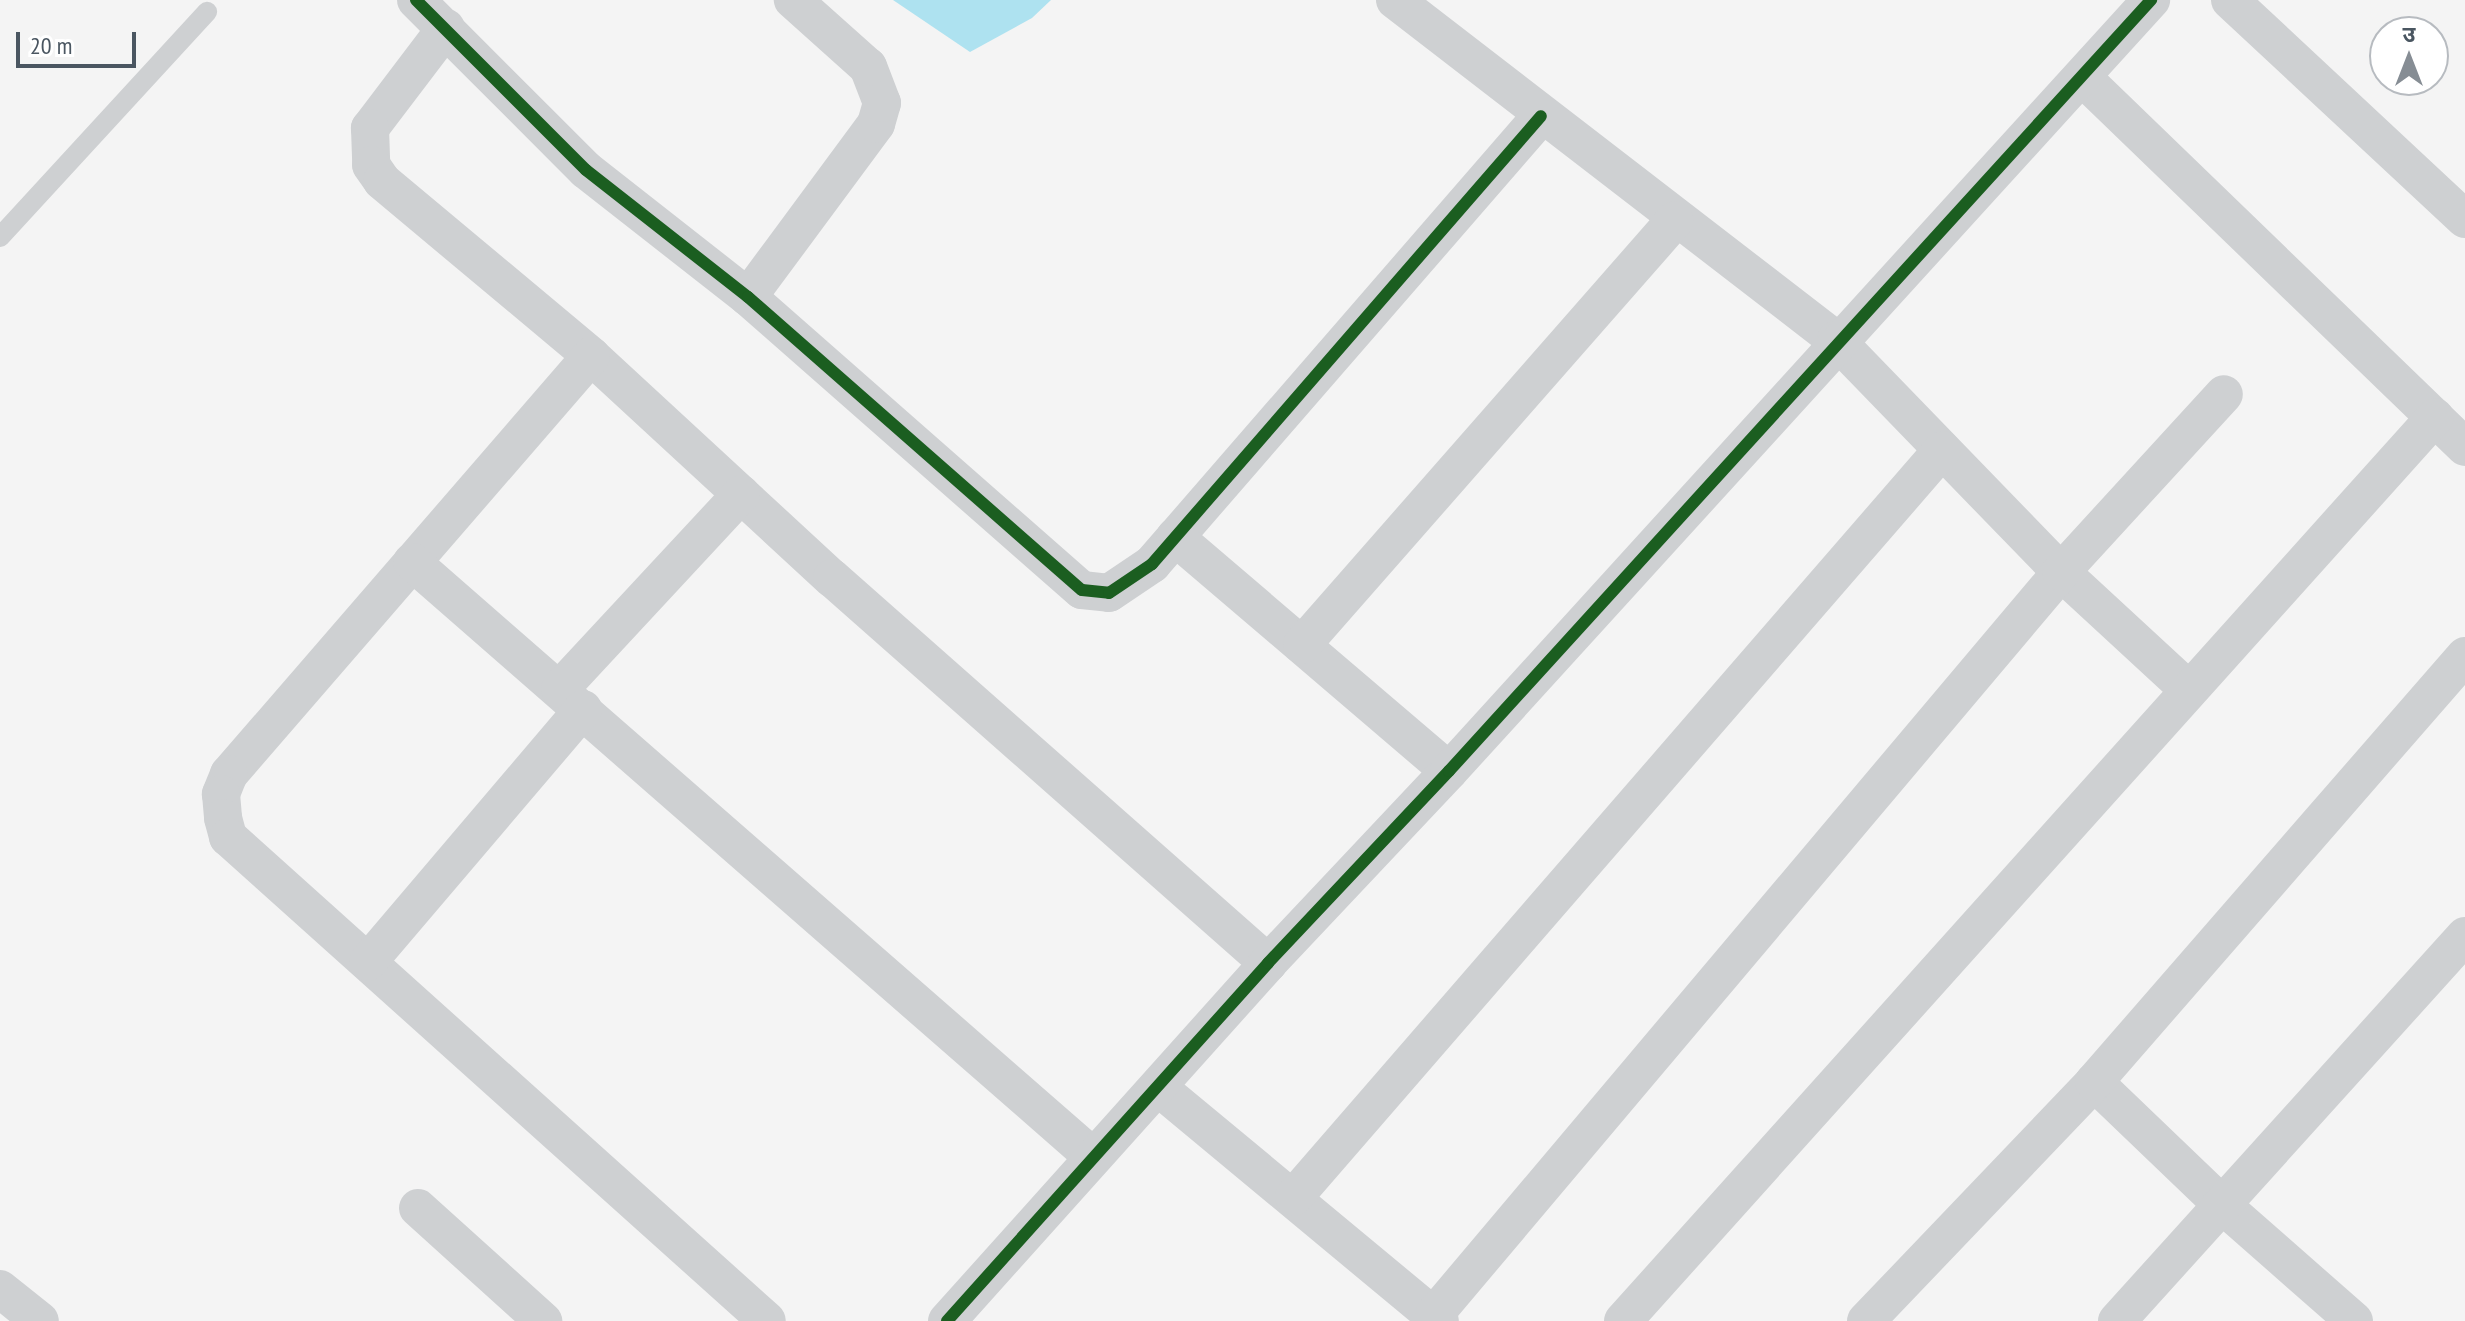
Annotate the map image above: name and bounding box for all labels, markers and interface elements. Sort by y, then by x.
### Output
scale bar [20,16,140,66]
north arrow [2369,16,2449,96]
text: उ [2403,20,2415,48]
text: 20 m [30,30,72,61]

